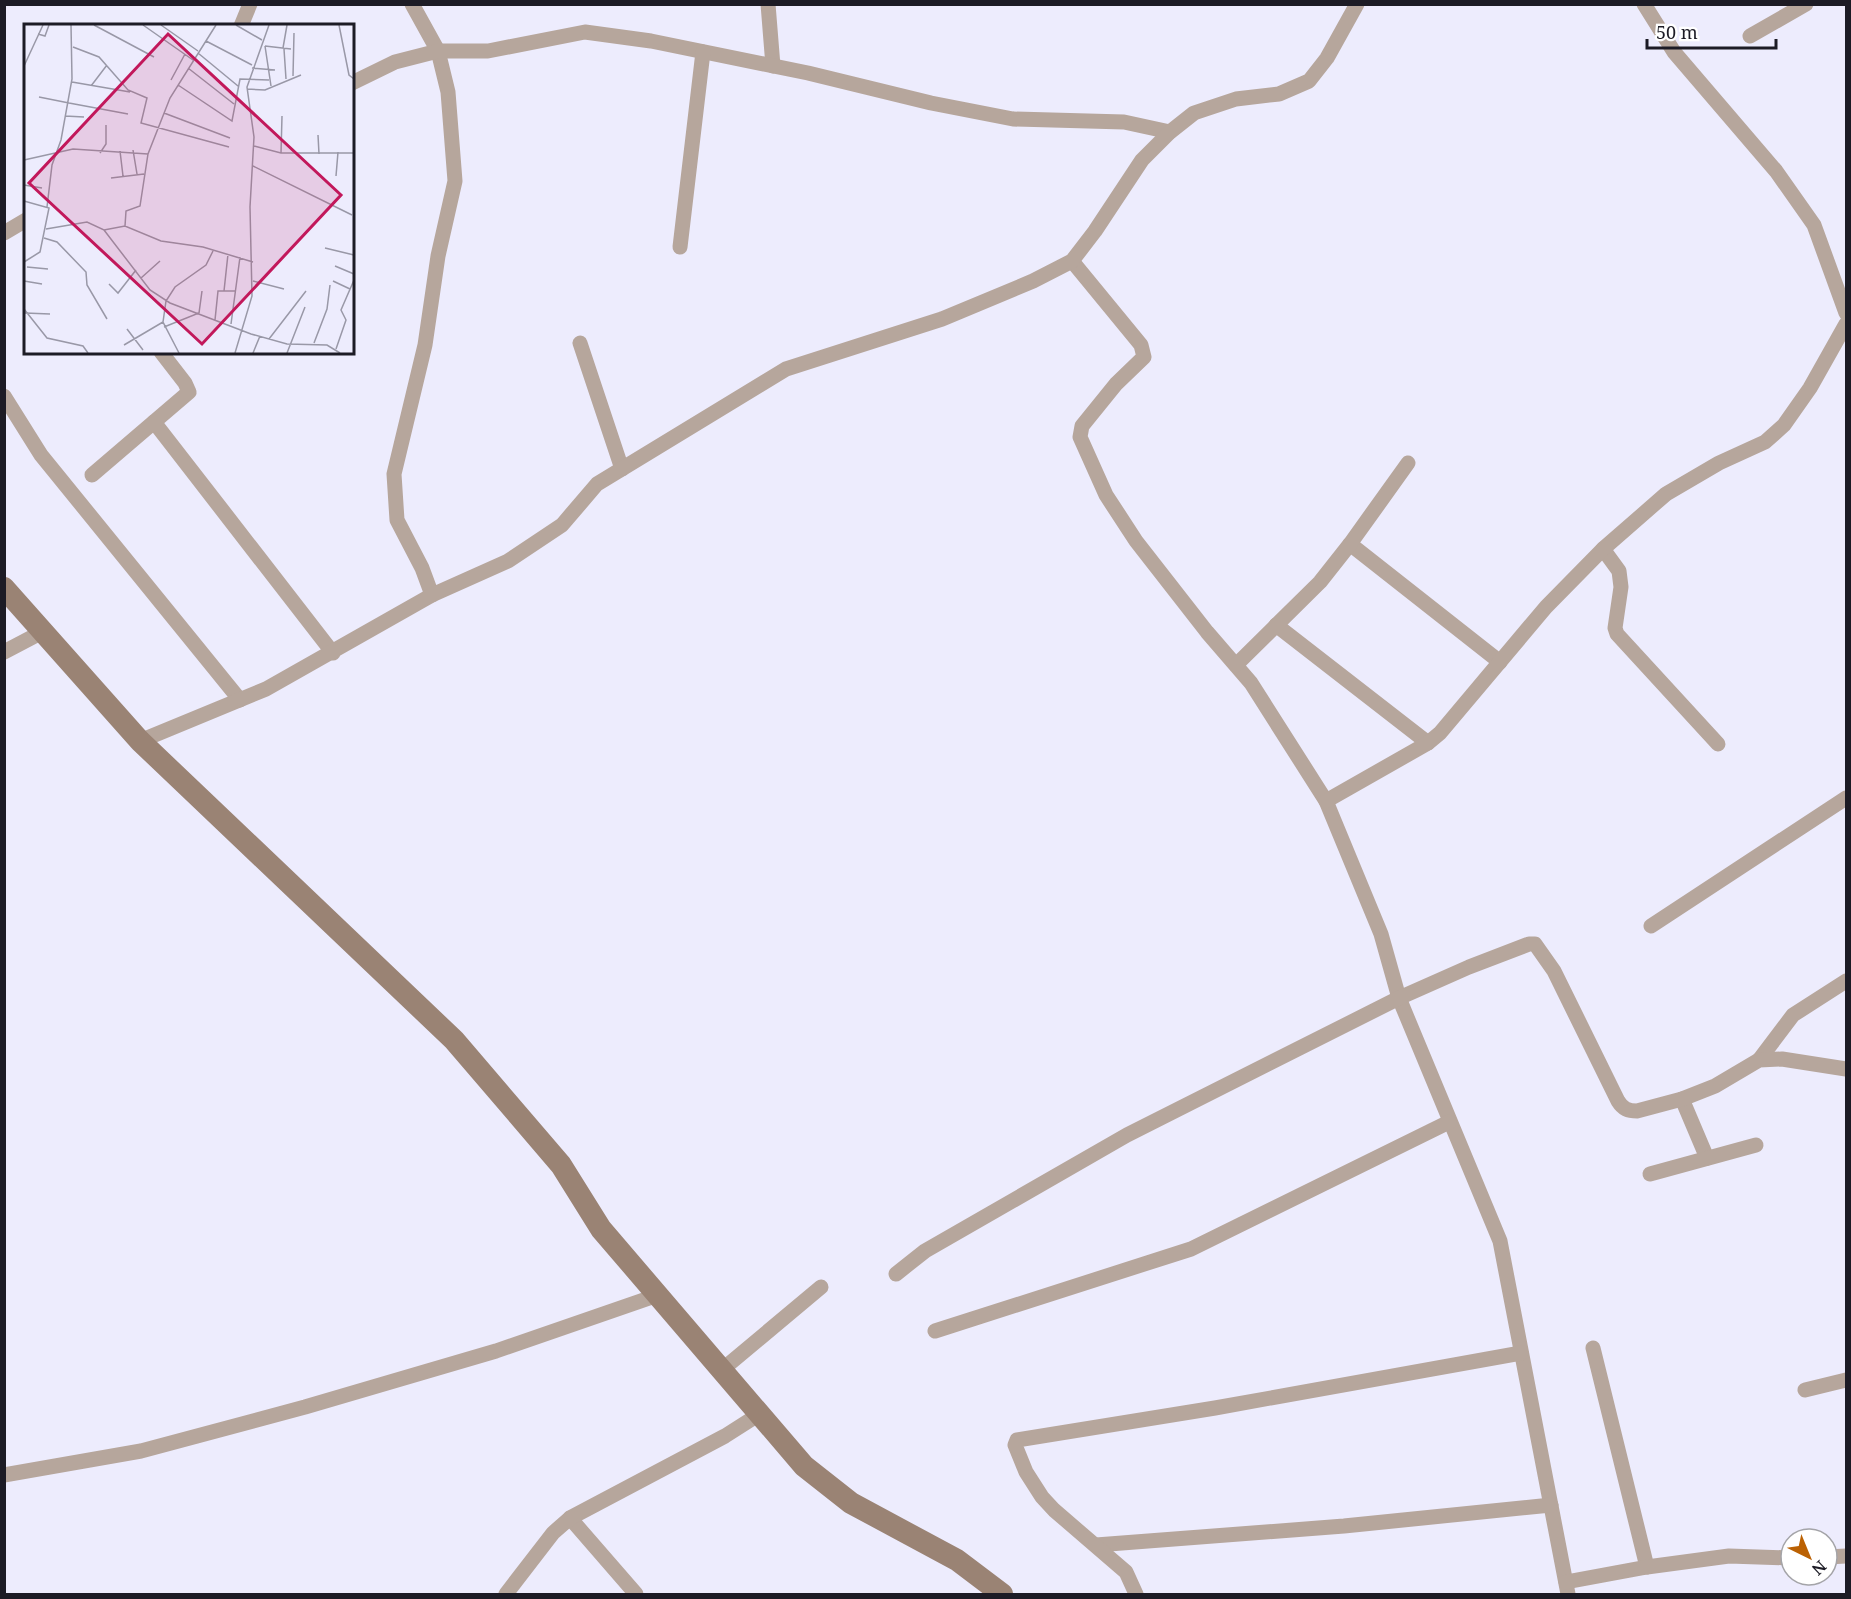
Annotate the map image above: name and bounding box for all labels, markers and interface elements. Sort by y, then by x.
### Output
scale bar [1647,12,1776,50]
text: 50 m [1656,20,1698,44]
inset map [24,24,354,354]
north arrow [1779,1527,1839,1587]
text: N [1807,1556,1831,1581]

